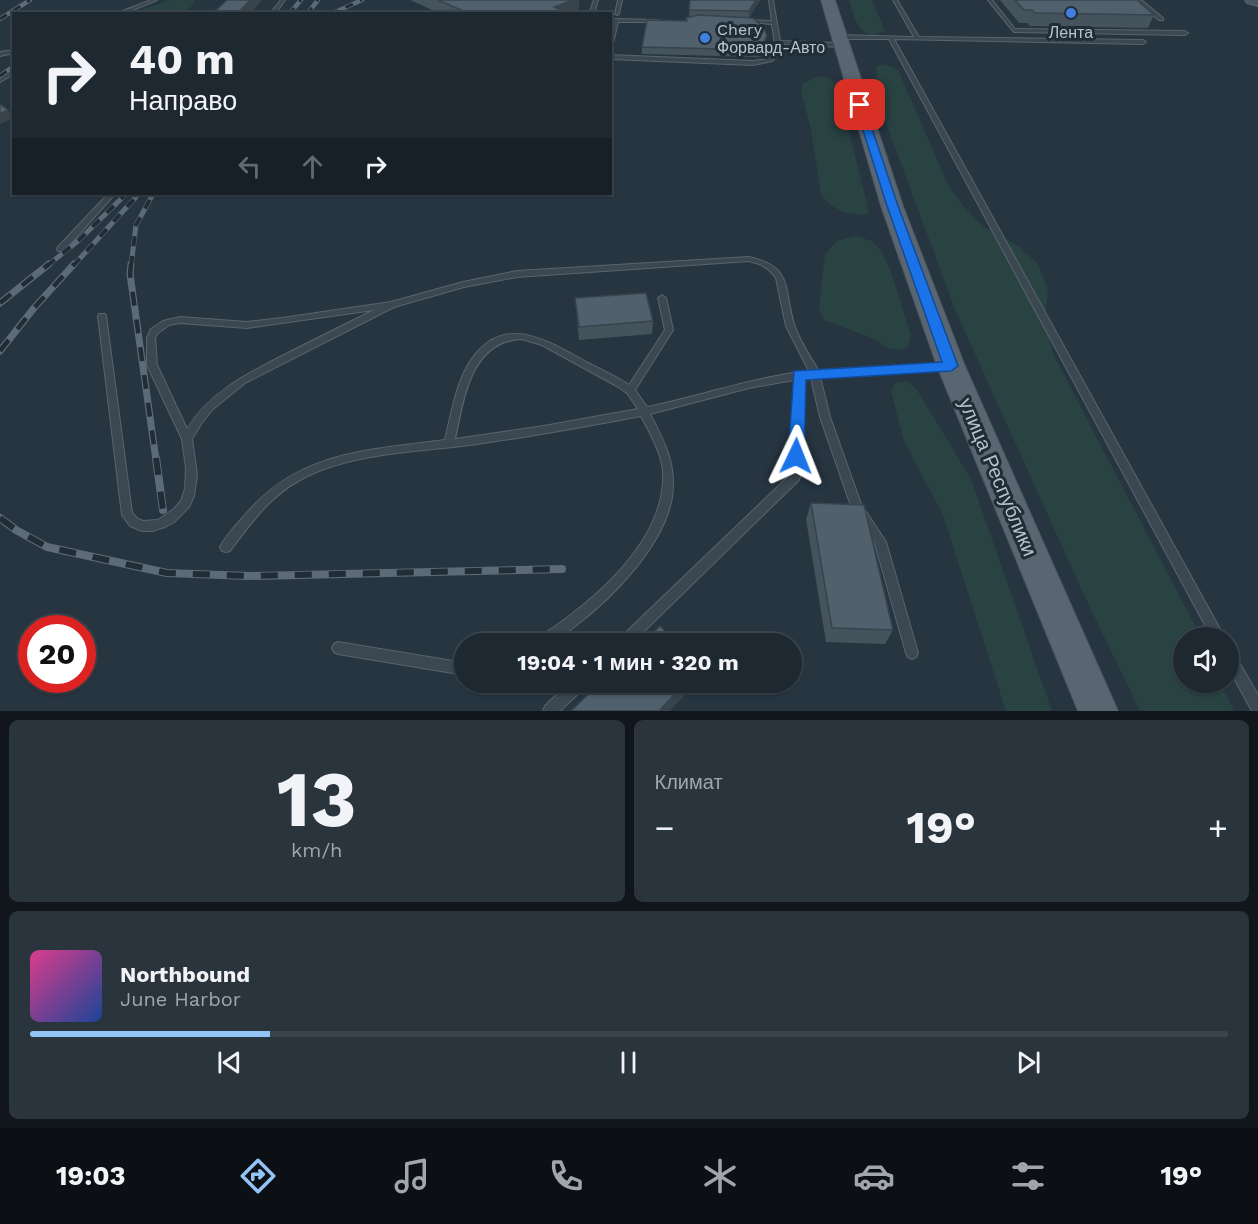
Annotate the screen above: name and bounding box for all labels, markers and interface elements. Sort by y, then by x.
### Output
marker: Лента [1064,6,1078,20]
place label: Chery Форвард-Авто [717,20,825,57]
place label: Лента [1049,23,1093,42]
marker: Chery Форвард-Авто [698,31,712,45]
text: 40 m [129,35,235,84]
icon: right [30,36,108,114]
pin [834,79,885,130]
text: Направо [129,85,237,117]
icon: arrive [843,88,876,121]
icon: left [233,150,266,183]
icon: ahead [296,150,329,183]
icon: right [359,150,392,183]
street label: улица Республики [954,394,1042,560]
position arrow [764,424,828,488]
speed limit sign: 20 [18,615,96,693]
map controls [1173,627,1239,693]
button: sound [1173,627,1239,693]
text: 19:04 · 1 мин · 320 m [517,650,739,675]
text: 13 [277,753,357,845]
text: Климат [655,770,723,794]
text: 19° [907,801,976,854]
text: − [655,808,674,847]
text: + [1208,808,1228,847]
text: km/h [291,838,343,862]
text: Northbound [120,962,250,987]
text: June Harbor [120,987,241,1011]
icon: previous [213,1046,246,1079]
icon: pause [612,1046,645,1079]
icon: next [1012,1046,1045,1079]
icon: directions [237,1155,279,1197]
icon: music [391,1155,433,1197]
icon: phone [545,1155,587,1197]
icon: climate [699,1155,741,1197]
icon: car [853,1155,895,1197]
icon: filters [1007,1155,1049,1197]
text: 19:03 [56,1160,126,1192]
text: 19° [1160,1160,1202,1192]

